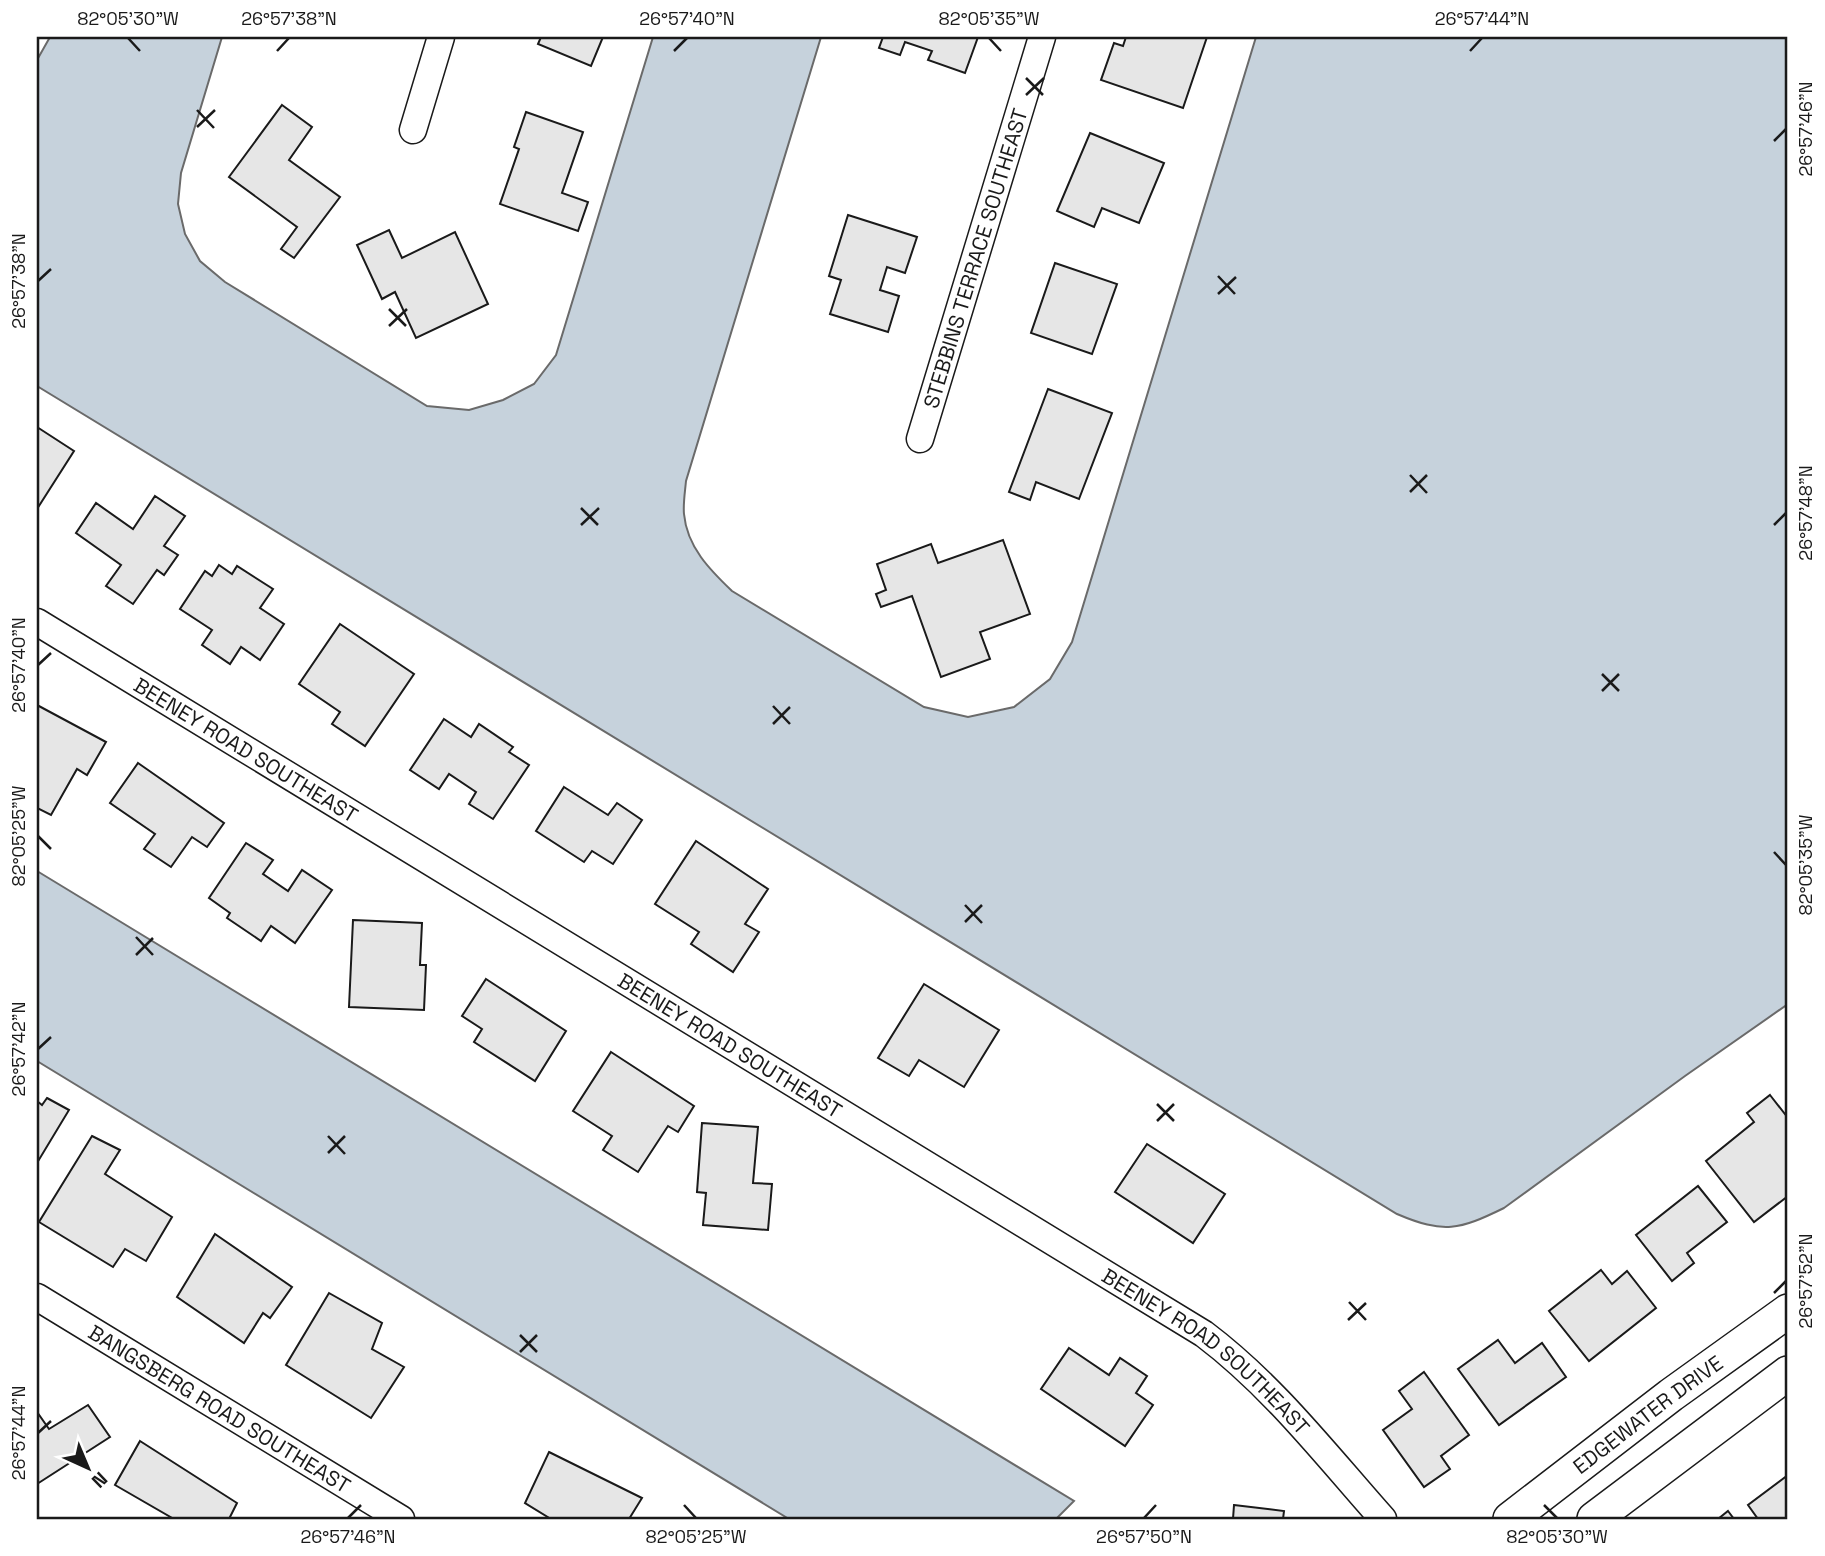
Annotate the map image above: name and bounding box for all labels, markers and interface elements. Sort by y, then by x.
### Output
text: 82°05'30"W [77,7,179,30]
text: 26°57'38"N [241,7,337,30]
text: 26°57'40"N [639,7,735,30]
text: 82°05'35"W [939,7,1040,30]
text: 26°57'44"N [1435,7,1529,30]
text: 26°57'46"N [1794,81,1817,177]
street label: STEBBINS TERRACE SOUTHEAST [917,105,1033,411]
text: 26°57'38"N [7,233,30,329]
text: 26°57'48"N [1794,465,1817,561]
text: 26°57'40"N [7,617,30,713]
street label: BEENEY ROAD SOUTHEAST [129,671,363,828]
text: 82°05'25"W [7,785,30,886]
text: 82°05'35"W [1794,814,1817,915]
street label: BEENEY ROAD SOUTHEAST [613,966,847,1124]
text: 26°57'42"N [7,1002,30,1096]
text: 26°57'52"N [1794,1233,1817,1329]
street label: BEENEY ROAD SOUTHEAST [1097,1262,1316,1440]
street label: BANGSBERG ROAD SOUTHEAST [83,1319,355,1497]
street label: EDGEWATER DRIVE [1567,1349,1728,1479]
text: 26°57'44"N [7,1386,30,1480]
north arrow [52,1434,122,1504]
text: 26°57'46"N [300,1525,396,1548]
text: 82°05'25"W [646,1525,747,1548]
text: 26°57'50"N [1096,1525,1192,1548]
text: 82°05'30"W [1506,1525,1608,1548]

